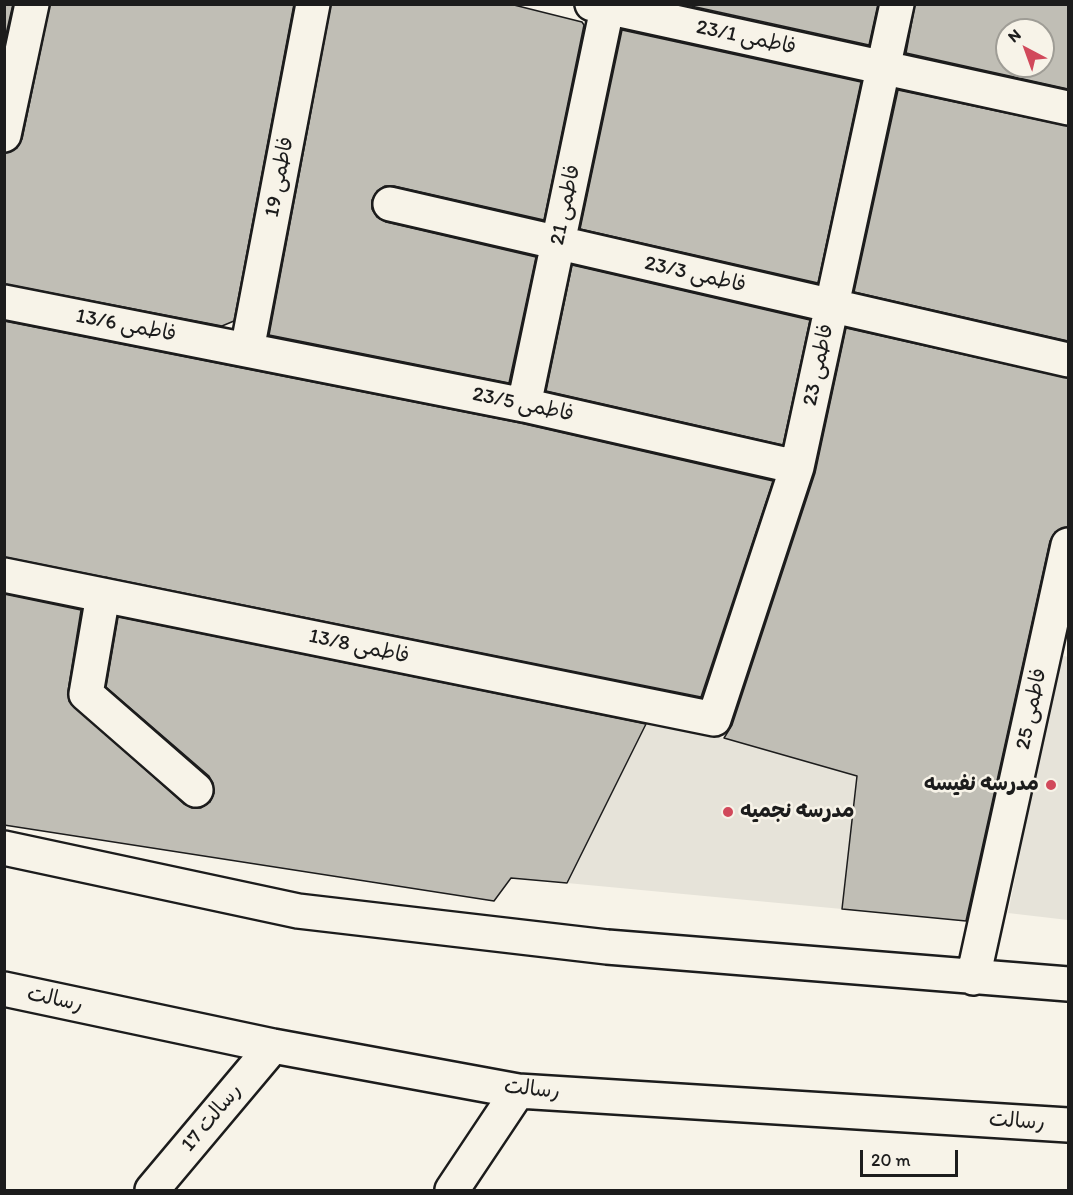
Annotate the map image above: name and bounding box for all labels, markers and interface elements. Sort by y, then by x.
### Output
street label: فاطمی 23/1 [694,15,798,61]
north arrow [995,18,1055,78]
text: N [1004,25,1024,46]
street label: فاطمی 19 [260,135,300,219]
street label: فاطمی 21 [545,163,587,247]
street label: فاطمی 23/3 [642,251,748,299]
street label: فاطمی 13/6 [74,304,178,348]
street label: فاطمی 23 [798,322,840,408]
street label: فاطمی 23/5 [470,382,576,428]
street label: فاطمی 13/8 [306,624,412,670]
street label: فاطمی 25 [1011,666,1053,752]
place label: مدرسه نفیسه [924,772,1039,798]
marker: مدرسه نفیسه [1044,778,1058,792]
place label: مدرسه نجمیه [740,799,855,825]
marker: مدرسه نجمیه [721,805,735,819]
street label: رسالت [25,982,85,1018]
street label: رسالت [503,1075,561,1105]
street label: رسالت 17 [176,1079,248,1157]
street label: رسالت [988,1107,1046,1137]
scale bar [863,1138,960,1176]
text: 20 m [871,1149,911,1171]

